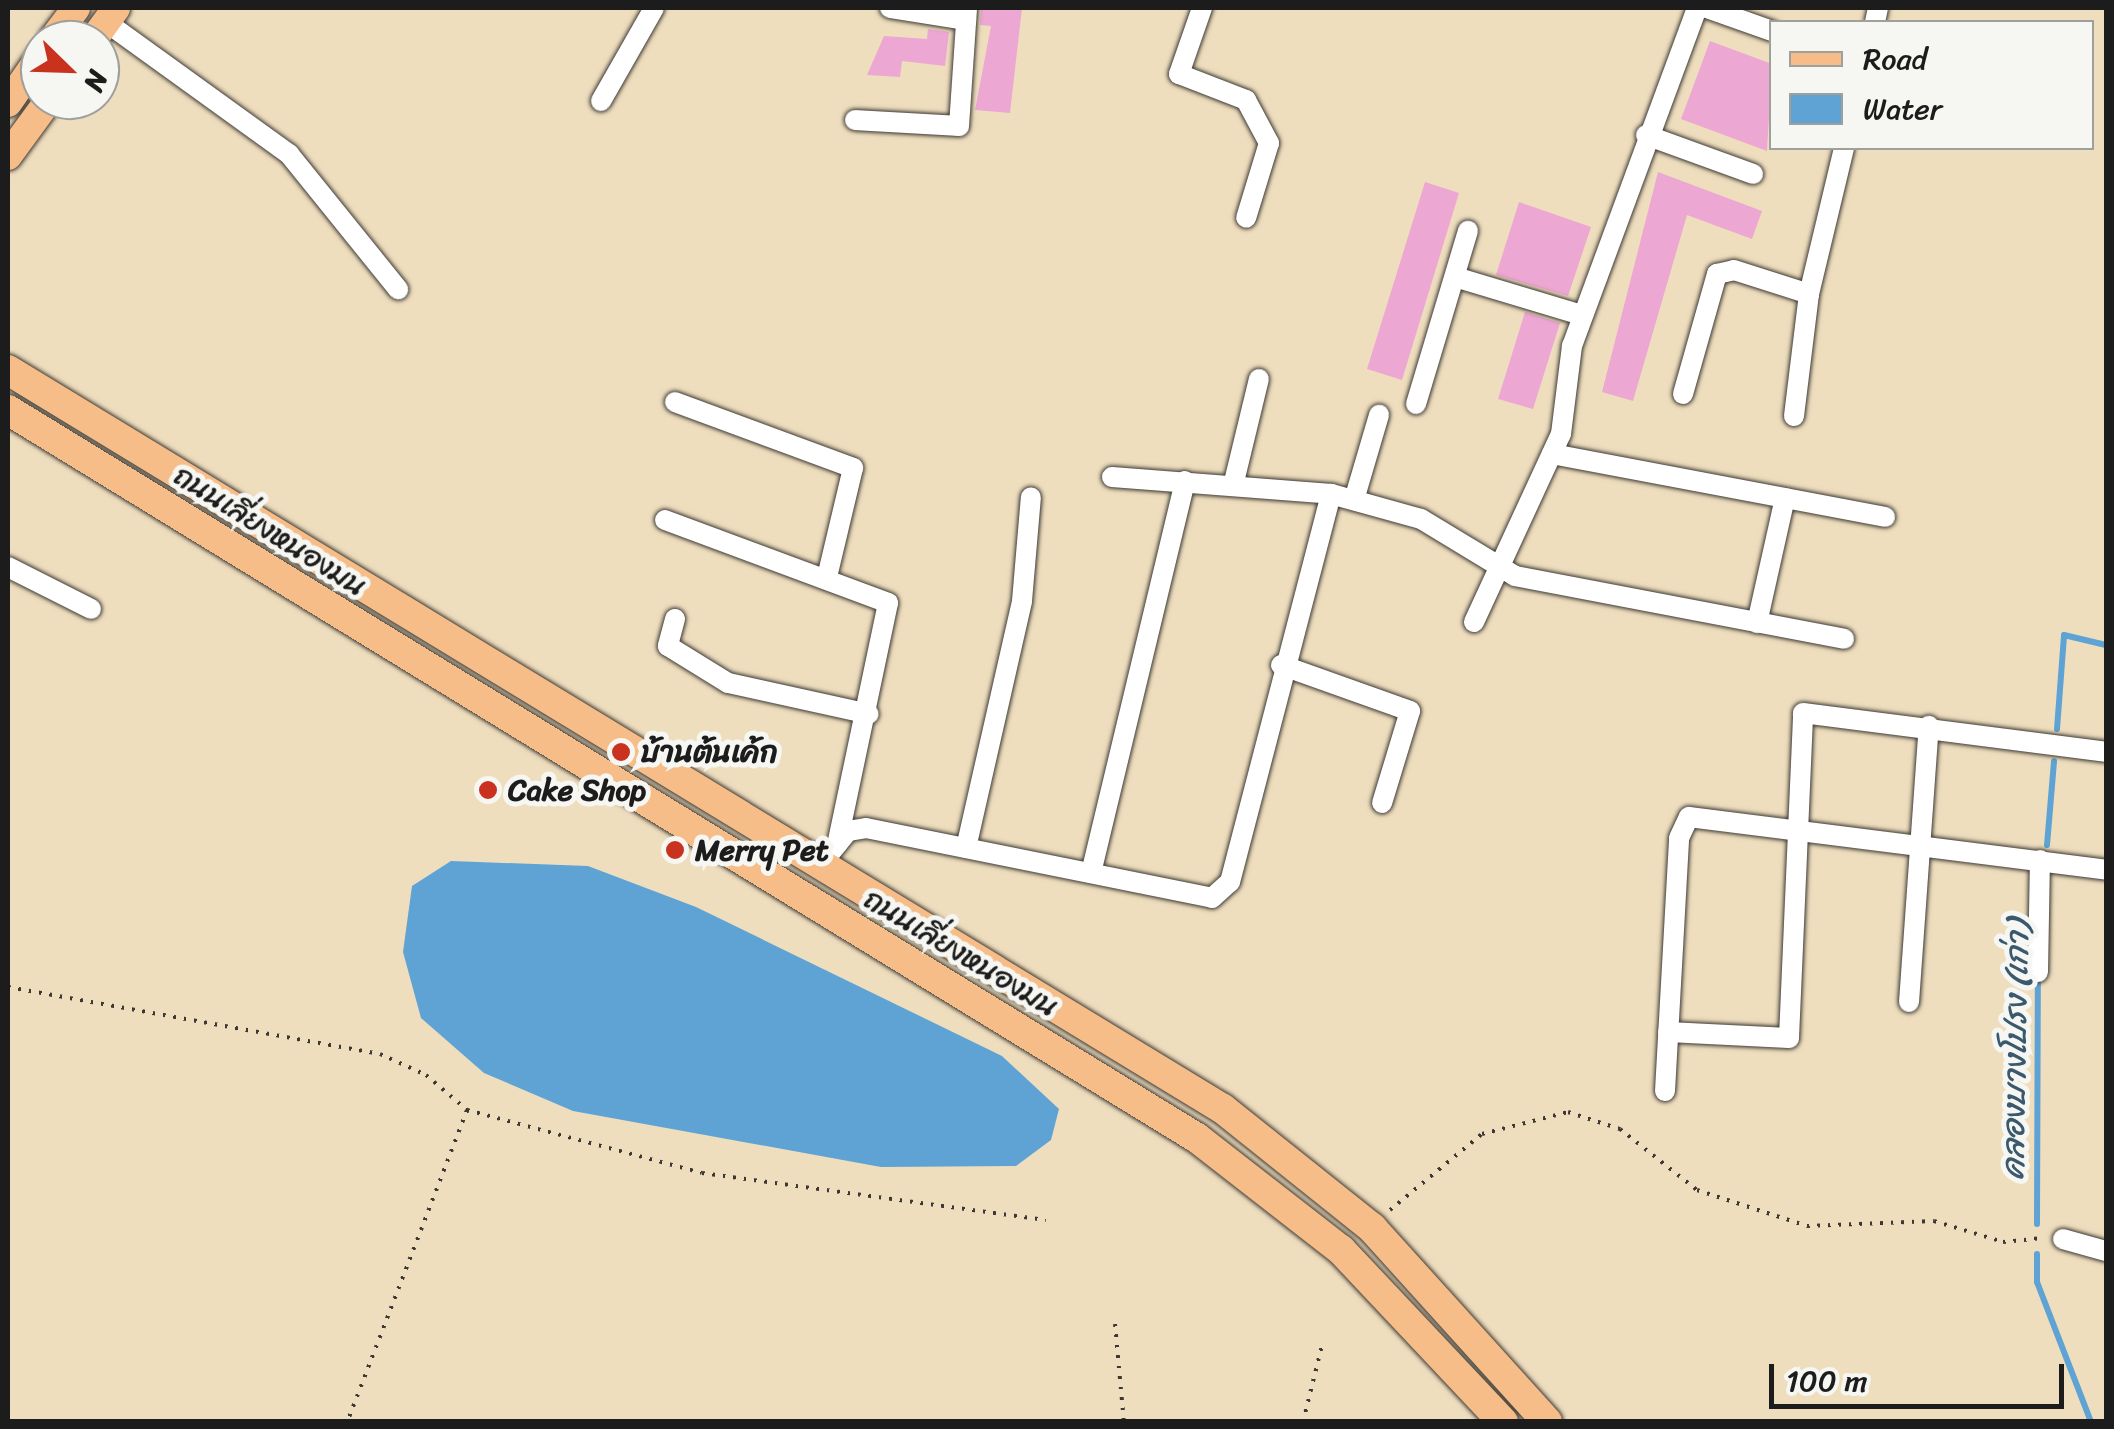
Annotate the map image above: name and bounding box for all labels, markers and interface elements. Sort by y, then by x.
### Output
north arrow [20,20,120,120]
legend [1769,20,2094,150]
text: Road [1863,32,1927,86]
text: N [70,63,123,100]
text: Water [1863,82,1942,136]
street label: ถนนเลี่ยงหนองมน [167,457,373,605]
place label: บ้านต้นเค้ก [641,734,777,770]
marker: บ้านต้นเค้ก [610,741,632,763]
place label: Cake Shop [508,772,647,808]
marker: Cake Shop [477,779,499,801]
place label: Merry Pet [695,832,829,868]
marker: Merry Pet [664,839,686,861]
street label: ถนนเลี่ยงหนองมน [857,881,1065,1025]
water label: คลองบางโปรง (เก่า) [1995,920,2037,1180]
scale bar [1774,1344,2069,1406]
text: 100 m [1786,1354,1868,1408]

